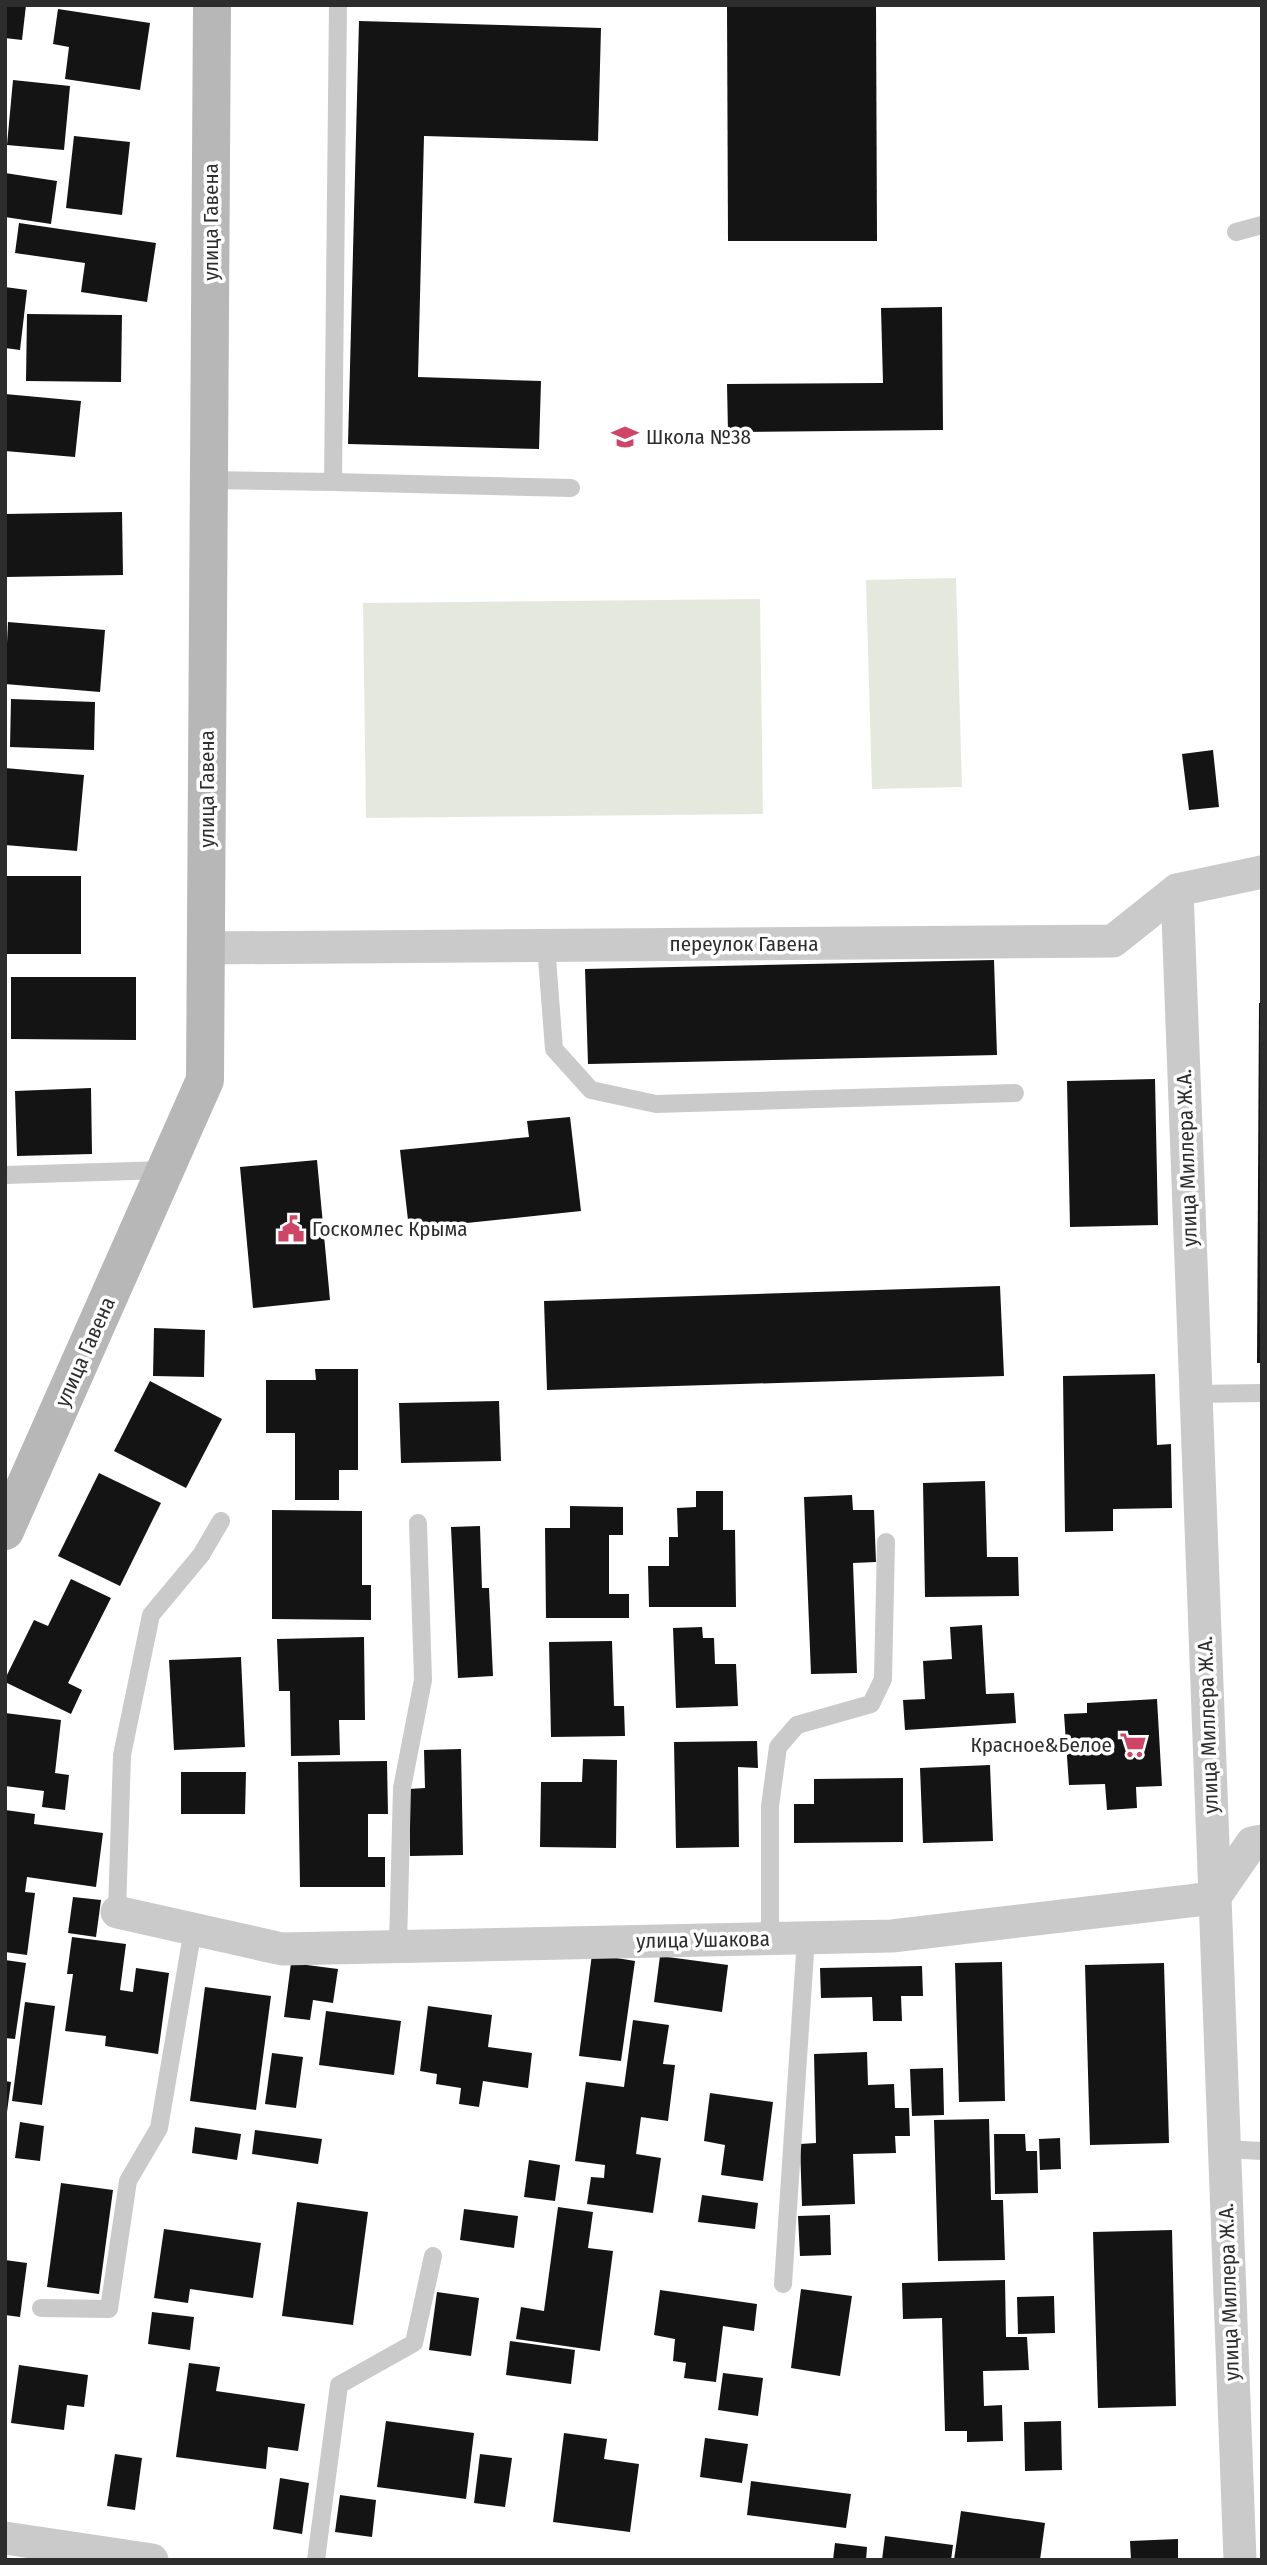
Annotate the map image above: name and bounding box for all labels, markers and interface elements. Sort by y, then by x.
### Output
street label: улица Гавена [198,163,224,281]
school or university icon: Школа №38 [610,422,640,452]
place label: Школа №38 [646,424,751,450]
street label: улица Гавена [194,730,220,848]
street label: переулок Гавена [670,931,818,957]
street label: улица Миллера Ж.А. [1171,1069,1203,1247]
public building icon: Госкомлес Крыма [276,1214,306,1244]
place label: Госкомлес Крыма [312,1216,468,1242]
street label: улица Гавена [49,1293,121,1411]
street label: улица Миллера Ж.А. [1192,1636,1224,1814]
supermarket icon: Красное&Белое [1118,1730,1148,1760]
place label: Красное&Белое [971,1732,1112,1758]
street label: улица Ушакова [636,1926,770,1954]
street label: улица Миллера Ж.А. [1213,2203,1245,2381]

